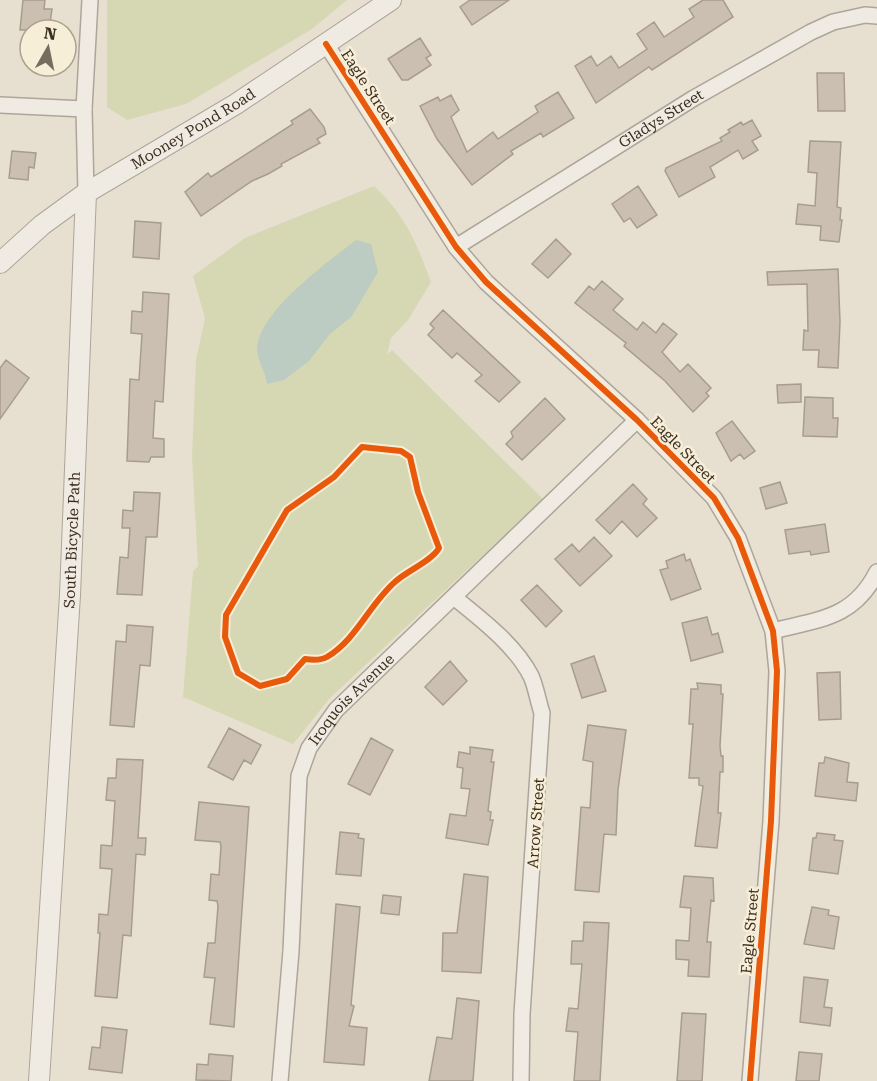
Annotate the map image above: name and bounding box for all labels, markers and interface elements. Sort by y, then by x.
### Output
north arrow [18,18,78,78]
text: N [43,23,58,44]
street label: Eagle Street [337,46,399,128]
street label: Mooney Pond Road [128,84,259,173]
street label: Gladys Street [615,85,707,152]
street label: Eagle Street [647,413,720,487]
street label: South Bicycle Path [60,471,84,609]
street label: Iroquois Avenue [305,650,398,749]
street label: Arrow Street [524,777,548,869]
street label: Eagle Street [737,887,763,975]

